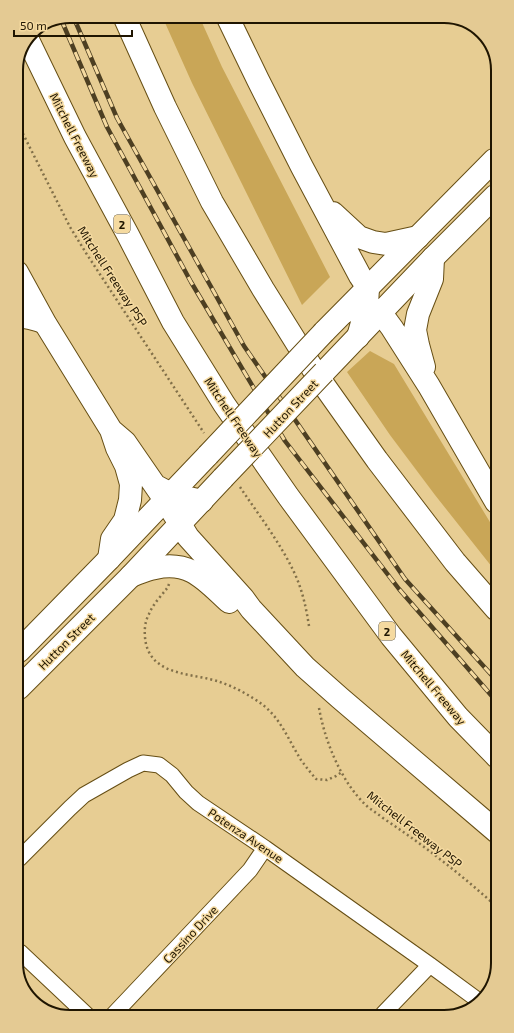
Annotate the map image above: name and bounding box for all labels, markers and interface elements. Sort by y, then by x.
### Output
scale bar [14,12,132,38]
text: 50 m [20,18,47,32]
street label: Mitchell Freeway [48,90,103,180]
road number: 2 [114,215,130,233]
street label: Mitchell Freeway PSP [75,223,151,329]
street label: Mitchell Freeway [202,374,266,460]
street label: Hutton Street [260,376,321,440]
street label: Hutton Street [35,610,97,672]
road number: 2 [379,622,395,640]
street label: Mitchell Freeway [399,647,470,728]
street label: Mitchell Freeway PSP [365,788,465,870]
street label: Potenza Avenue [206,805,286,865]
street label: Cassino Drive [160,902,220,966]

